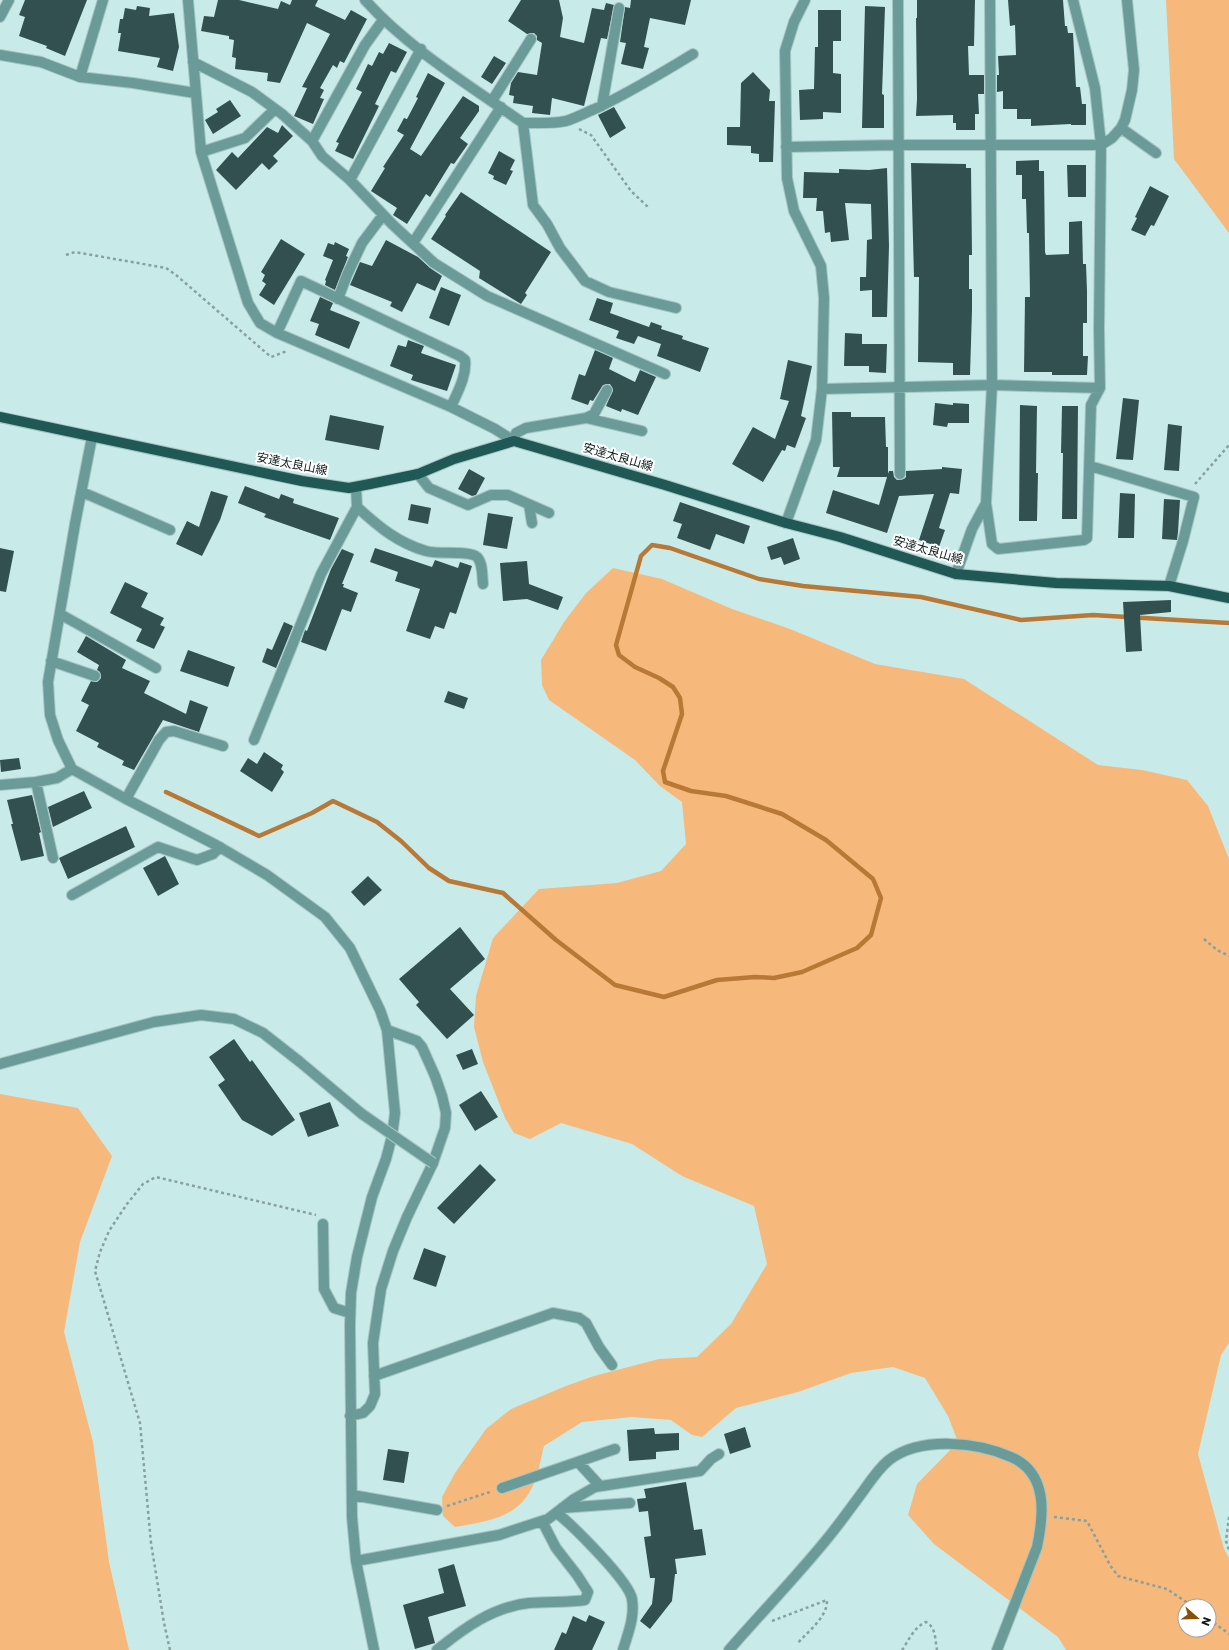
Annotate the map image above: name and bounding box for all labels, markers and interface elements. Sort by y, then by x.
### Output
street label: 安達太良山線 [581,438,655,475]
street label: 安達太良山線 [255,448,329,479]
street label: 安達太良山線 [891,531,965,568]
north arrow [1177,1598,1217,1638]
text: N [1197,1615,1215,1628]

